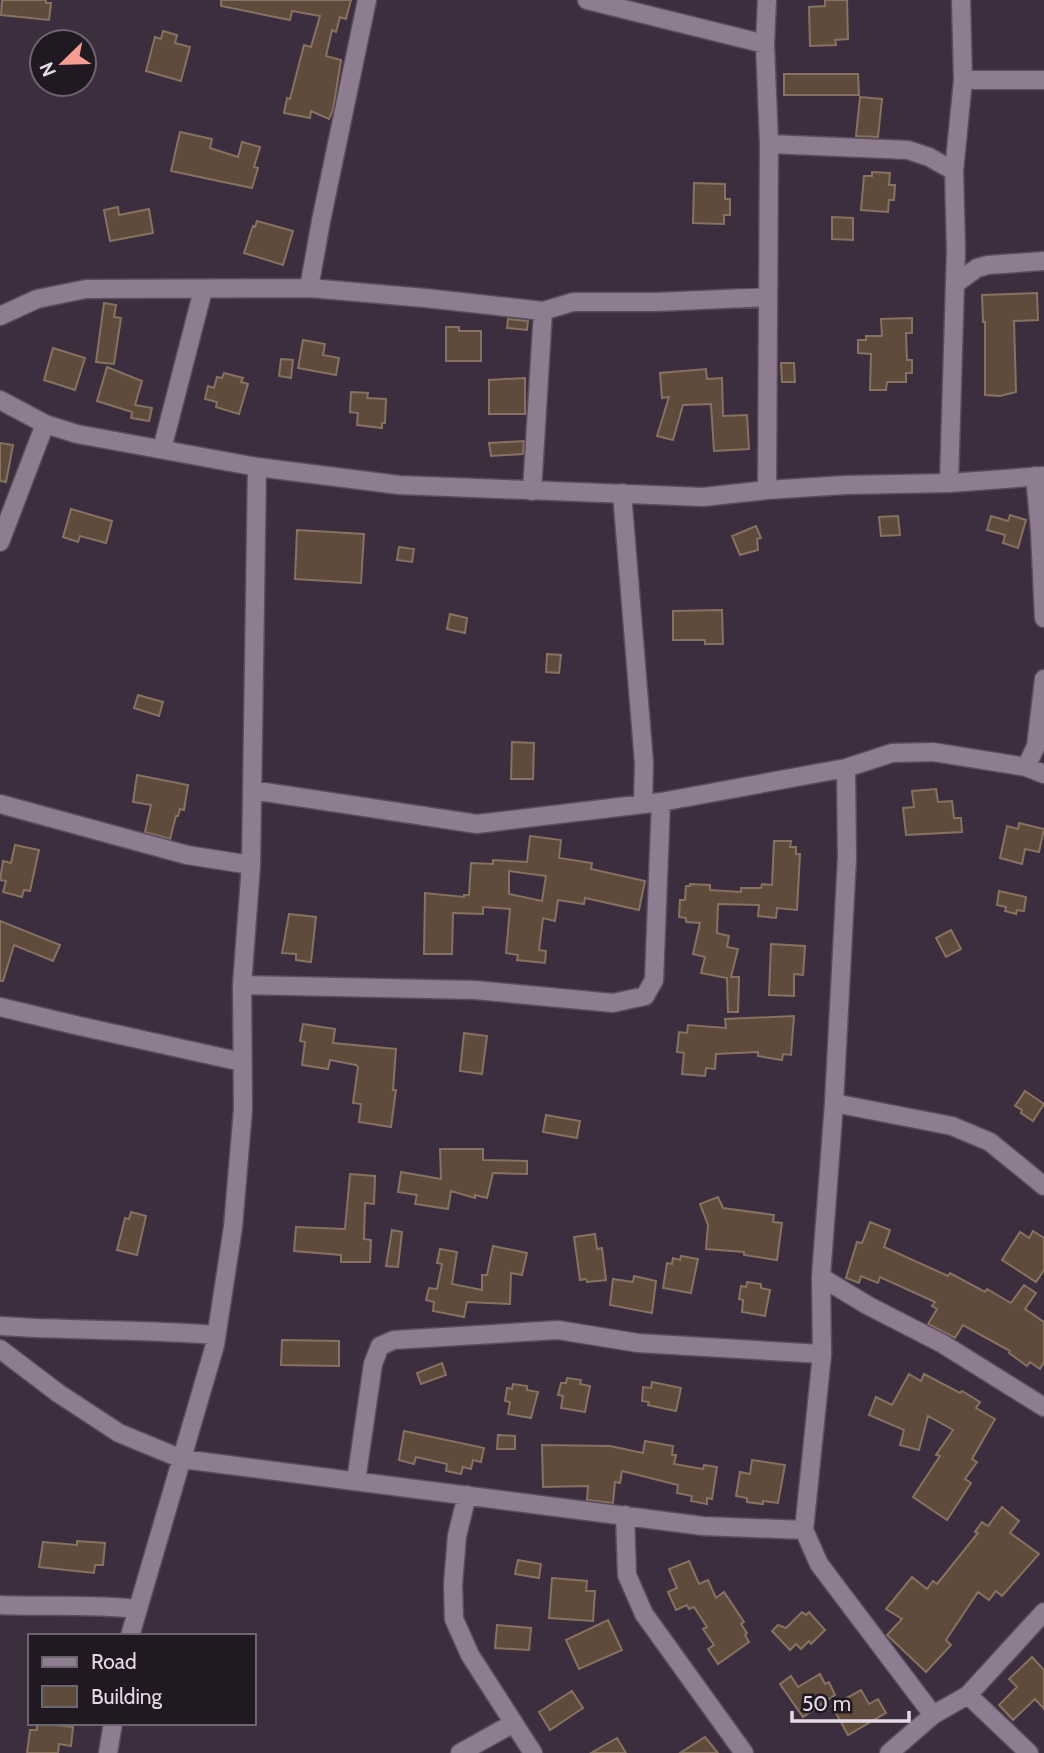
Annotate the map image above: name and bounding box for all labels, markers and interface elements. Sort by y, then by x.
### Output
north arrow [28,28,98,98]
text: N [35,59,61,80]
legend [28,1634,256,1725]
text: Road [91,1649,137,1674]
scale bar [792,1680,909,1724]
text: Building [91,1684,163,1709]
text: 50 m [802,1691,851,1716]

